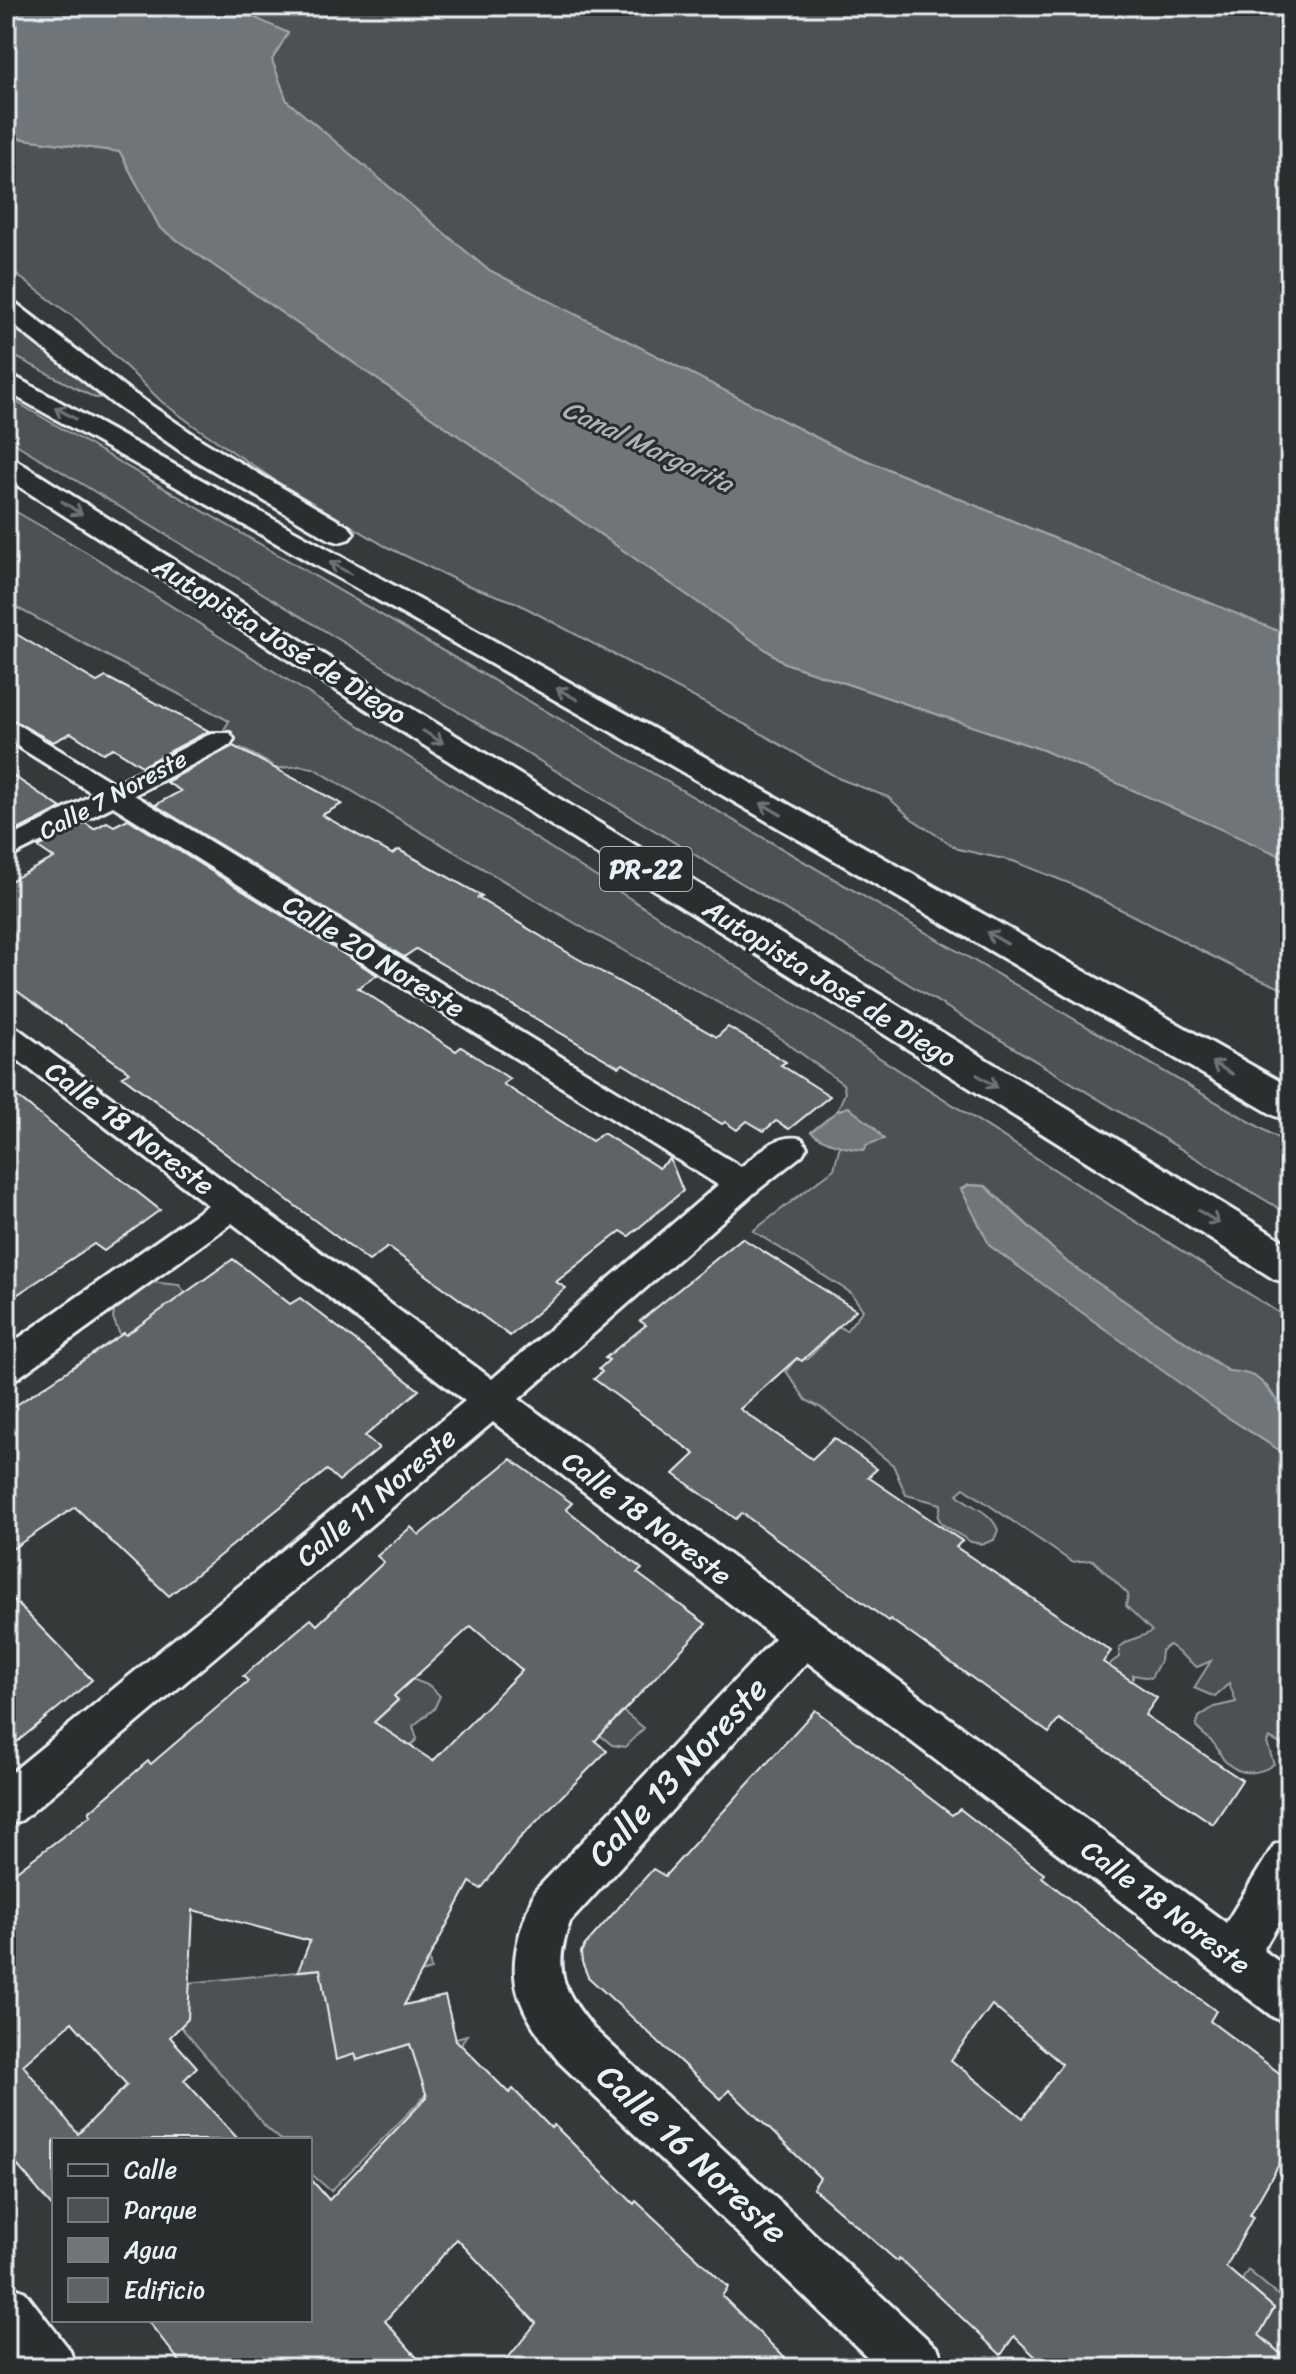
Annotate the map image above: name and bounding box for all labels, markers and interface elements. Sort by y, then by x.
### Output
water label: Canal Margarita [555,386,744,507]
one-way arrow [53,405,77,420]
one-way arrow [60,500,83,516]
street label: Autopista José de Diego [142,541,417,738]
one-way arrow [329,559,352,575]
one-way arrow [556,686,580,701]
one-way arrow [421,729,444,745]
street label: Calle 7 Noreste [31,738,195,852]
one-way arrow [760,801,783,817]
road number: PR-22 [600,847,692,891]
street label: Calle 20 Noreste [273,880,475,1032]
street label: Autopista José de Diego [692,884,967,1081]
one-way arrow [986,930,1009,946]
street label: Calle 18 Noreste [34,1047,226,1209]
one-way arrow [1211,1059,1234,1075]
one-way arrow [975,1073,998,1089]
one-way arrow [1197,1209,1220,1225]
street label: Calle 11 Noreste [284,1415,468,1579]
street label: Calle 18 Noreste [551,1437,743,1599]
street label: Calle 13 Noreste [573,1662,783,1882]
street label: Calle 18 Noreste [1070,1826,1262,1988]
street label: Calle 16 Noreste [582,2048,802,2260]
legend [52,2138,312,2322]
text: Calle [124,2149,177,2191]
text: Parque [124,2189,197,2231]
text: Agua [123,2229,178,2271]
text: Edificio [124,2269,205,2311]

